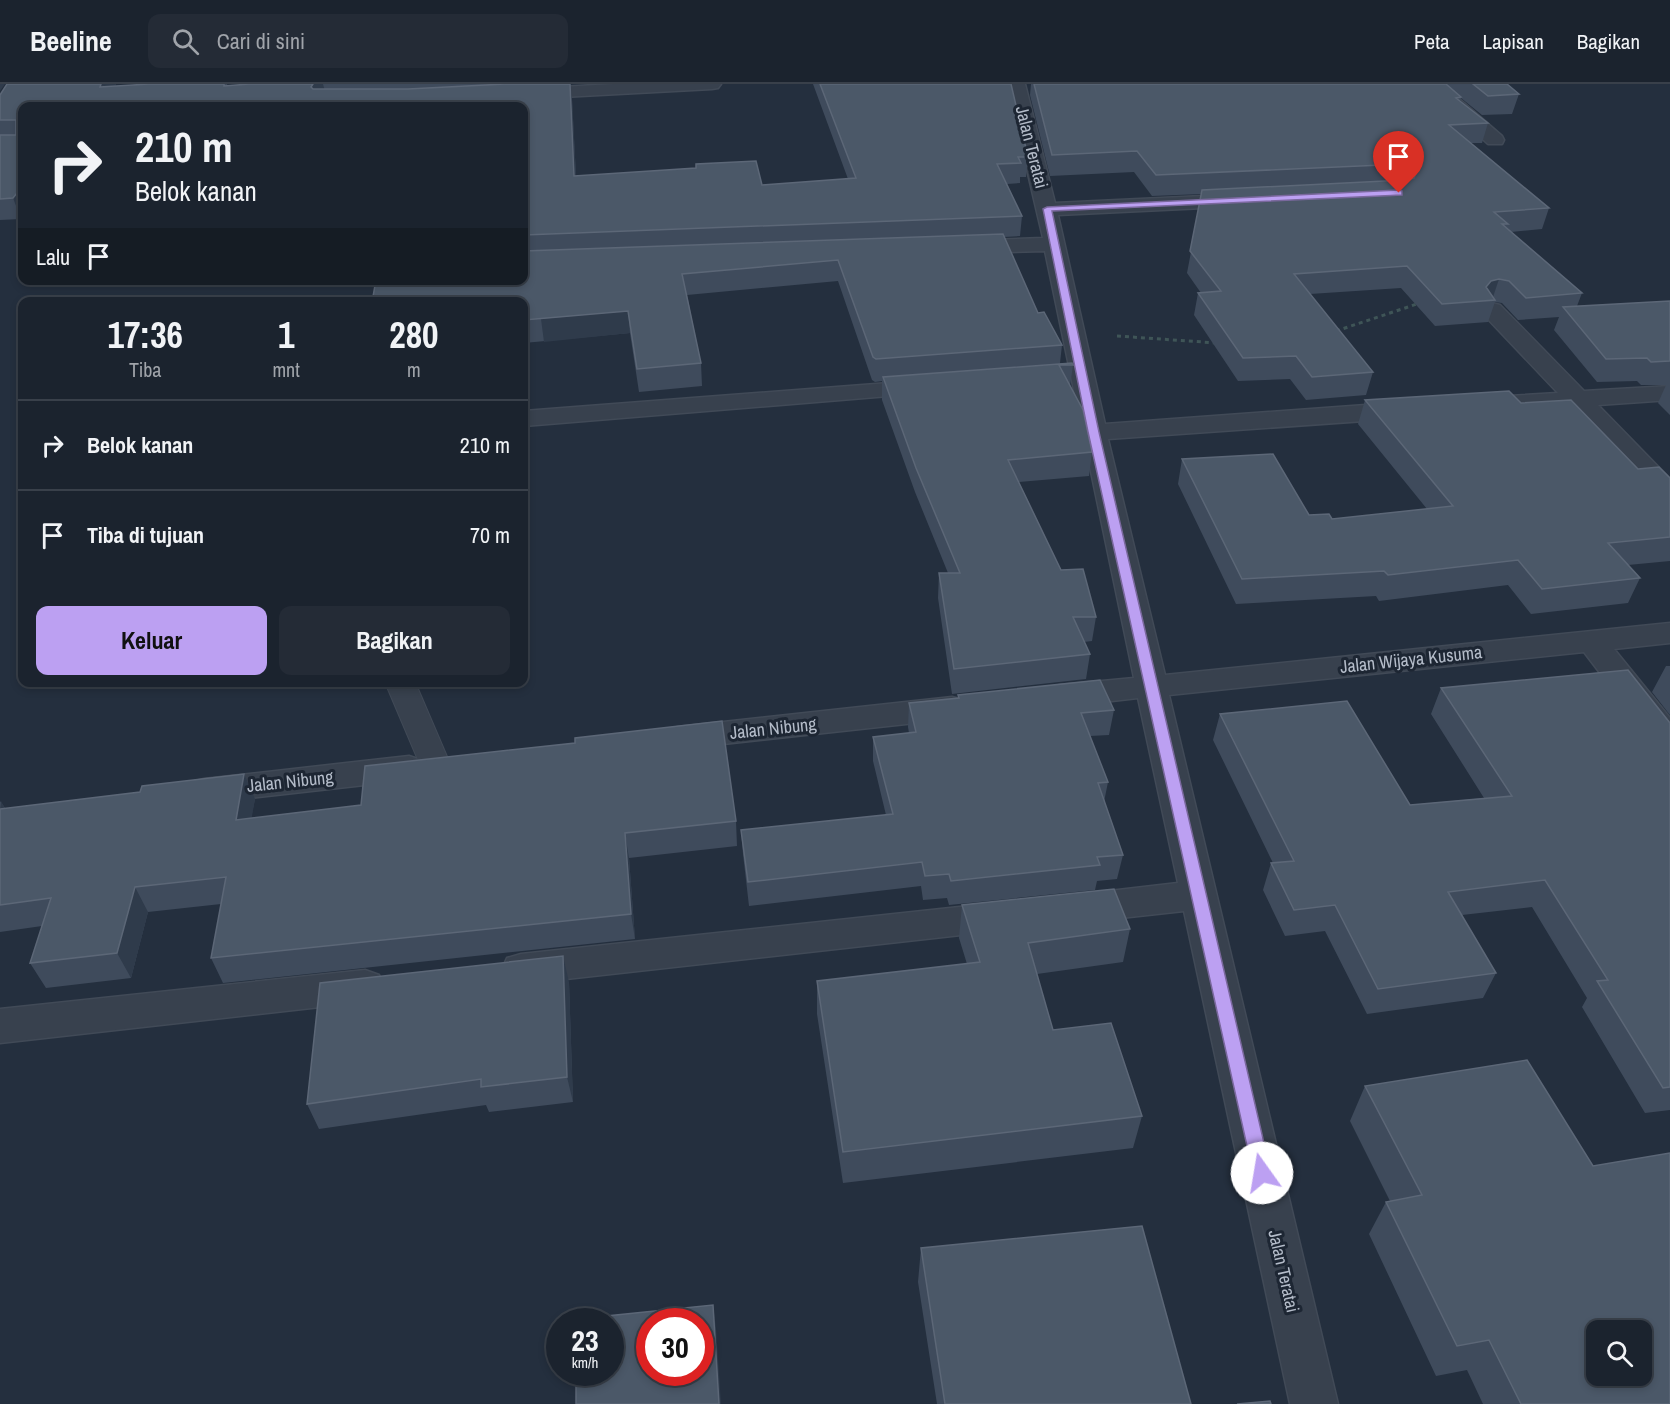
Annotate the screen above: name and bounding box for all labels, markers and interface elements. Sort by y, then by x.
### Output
search box [148,14,568,68]
text: Beeline [30,22,112,60]
icon: search [169,25,202,58]
text: Cari di sini [217,26,305,56]
text: Peta [1414,27,1450,56]
text: Lapisan [1483,27,1544,56]
text: Bagikan [1577,27,1640,56]
street label: Jalan Teratai [1010,103,1054,191]
text: 210 m [135,119,233,175]
icon: right [36,126,114,204]
pin [1373,131,1424,193]
icon: arrive [1382,140,1415,173]
text: Belok kanan [135,173,257,209]
icon: arrive [82,240,115,273]
text: Lalu [36,242,70,272]
text: 17:36 [107,311,183,359]
text: 1 [278,311,294,359]
text: 280 [389,311,439,359]
text: Tiba [129,356,161,383]
text: mnt [272,356,300,383]
text: m [407,356,421,383]
icon: right [36,429,69,462]
text: Belok kanan [87,430,193,460]
text: 210 m [460,430,510,460]
icon: arrive [36,519,69,552]
text: Tiba di tujuan [87,520,204,550]
text: 70 m [470,520,510,550]
button: Keluar [36,606,267,675]
button: Bagikan [279,606,510,675]
street label: Jalan Wijaya Kusuma [1339,639,1483,679]
street label: Jalan Nibung [728,711,818,745]
street label: Jalan Nibung [245,764,335,798]
position arrow [1230,1141,1294,1205]
street label: Jalan Teratai [1262,1227,1306,1315]
speed limit sign: 30 [636,1308,714,1386]
text: 23 [571,1320,599,1360]
map controls [1586,1320,1652,1386]
button: search [1586,1320,1652,1386]
text: km/h [572,1352,598,1373]

